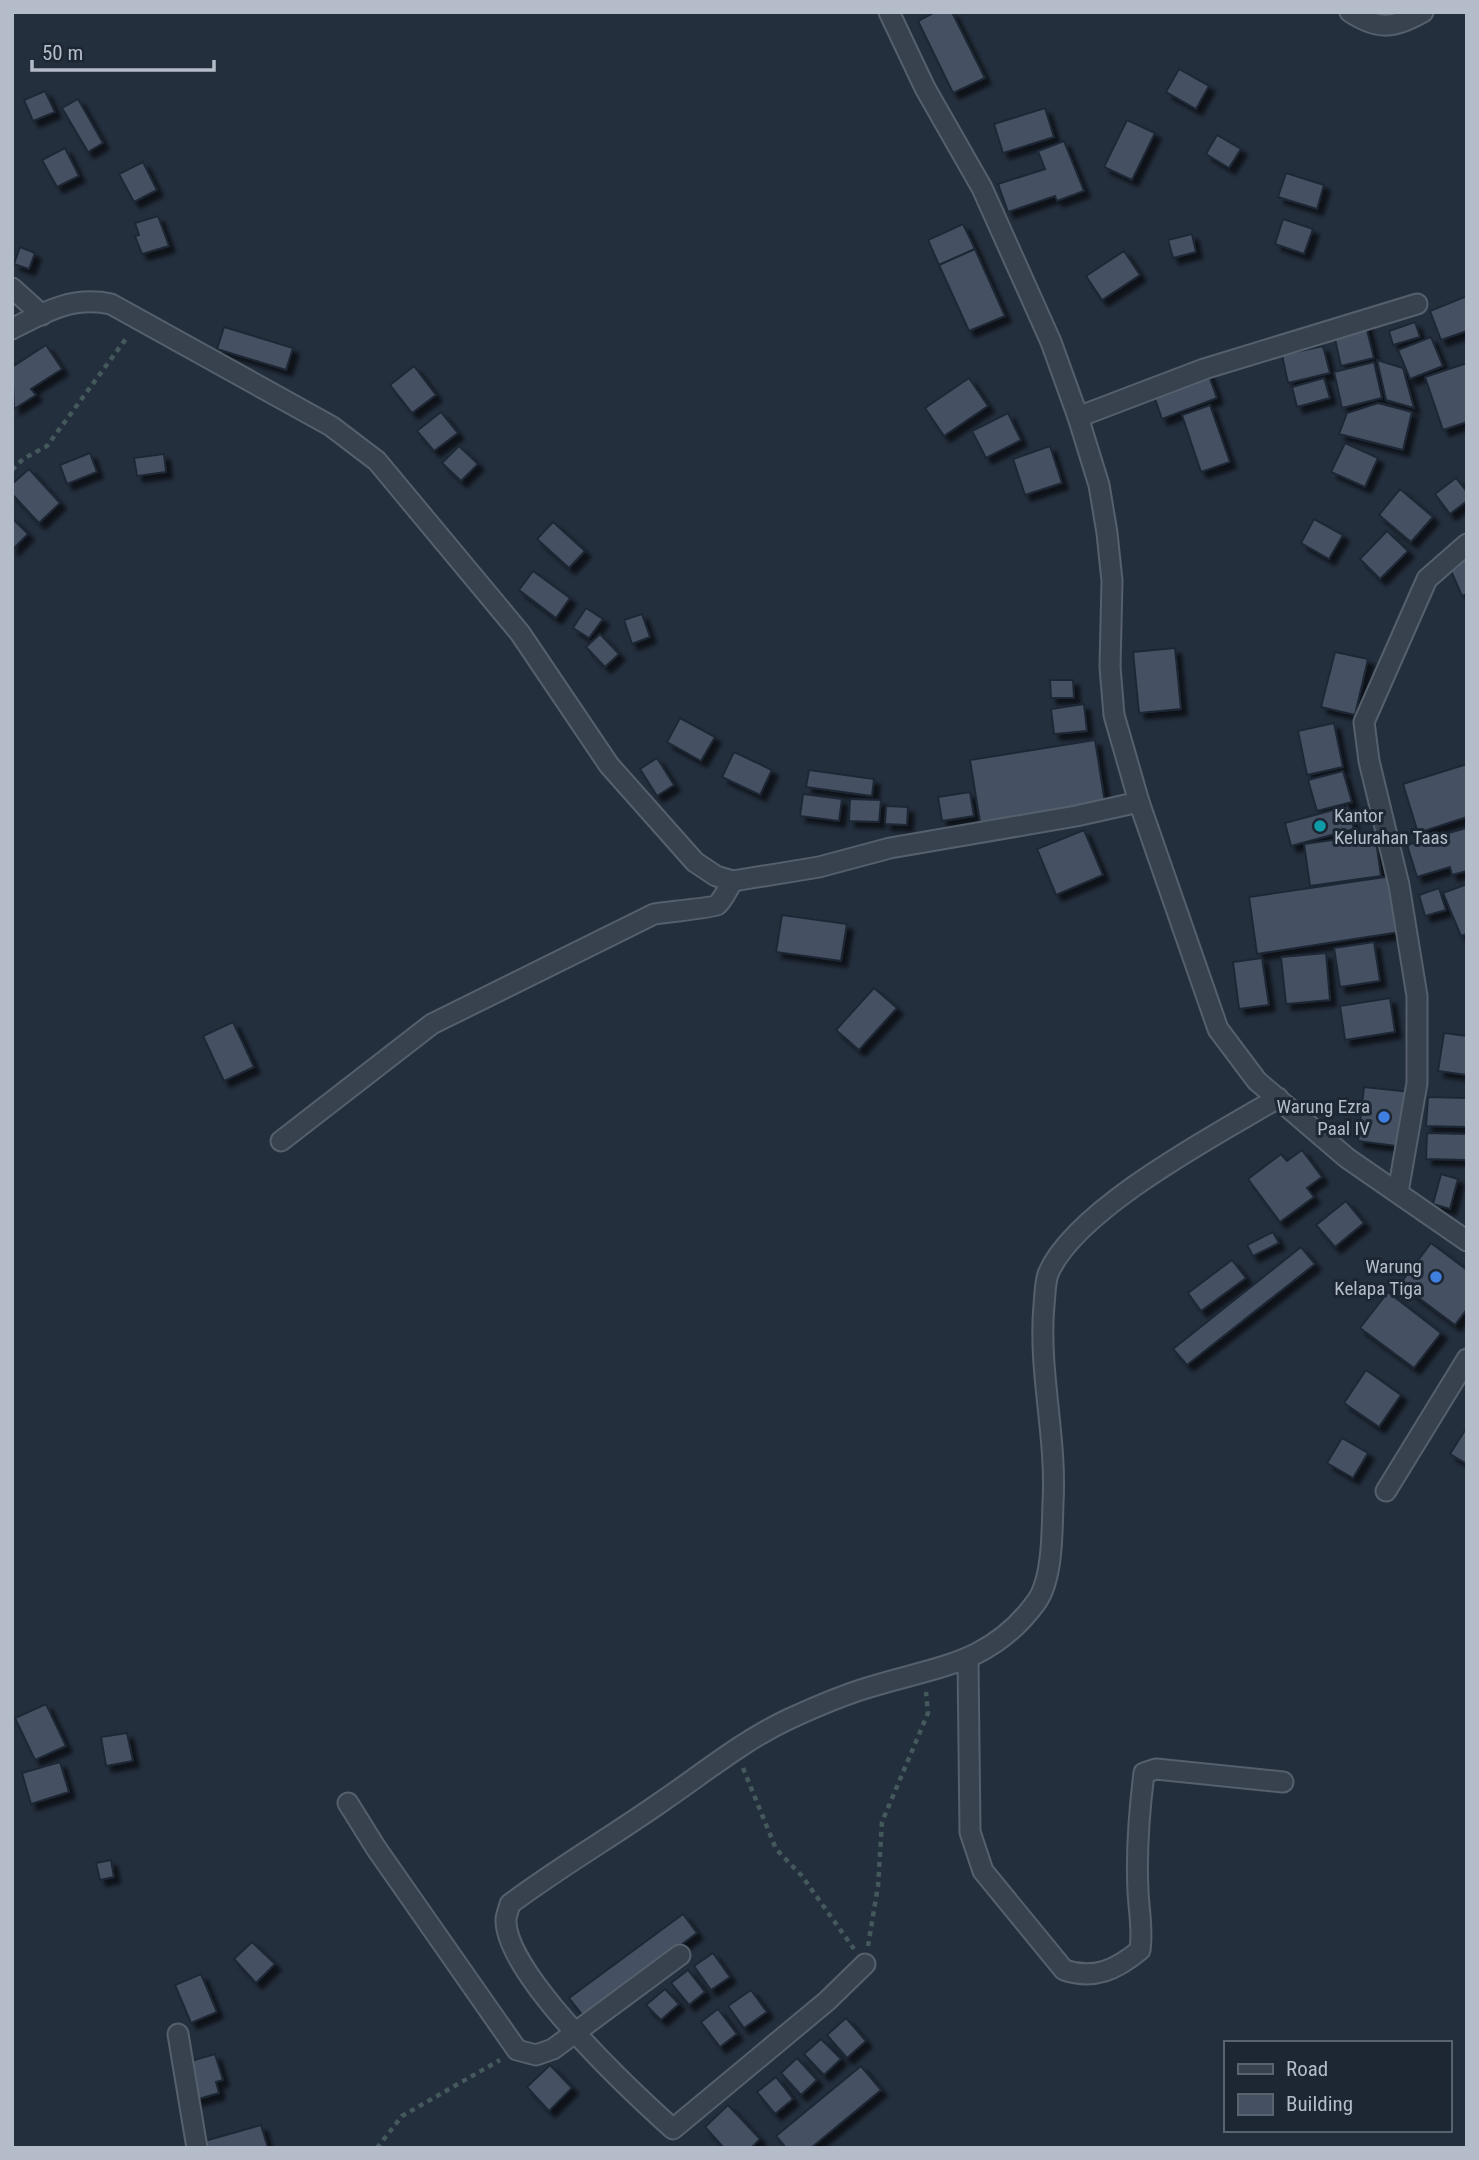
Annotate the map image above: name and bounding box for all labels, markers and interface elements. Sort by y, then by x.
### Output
scale bar [32,28,214,72]
text: 50 m [42,41,83,65]
place label: Kantor Kelurahan Taas [1334,804,1448,849]
marker: Kantor Kelurahan Taas [1312,818,1328,834]
place label: Warung Ezra Paal IV [1277,1095,1370,1140]
marker: Warung Ezra Paal IV [1376,1109,1392,1125]
place label: Warung Kelapa Tiga [1334,1255,1422,1300]
marker: Warung Kelapa Tiga [1428,1269,1444,1285]
legend [1224,2041,1451,2132]
text: Road [1286,2057,1328,2081]
text: Building [1286,2092,1353,2116]

